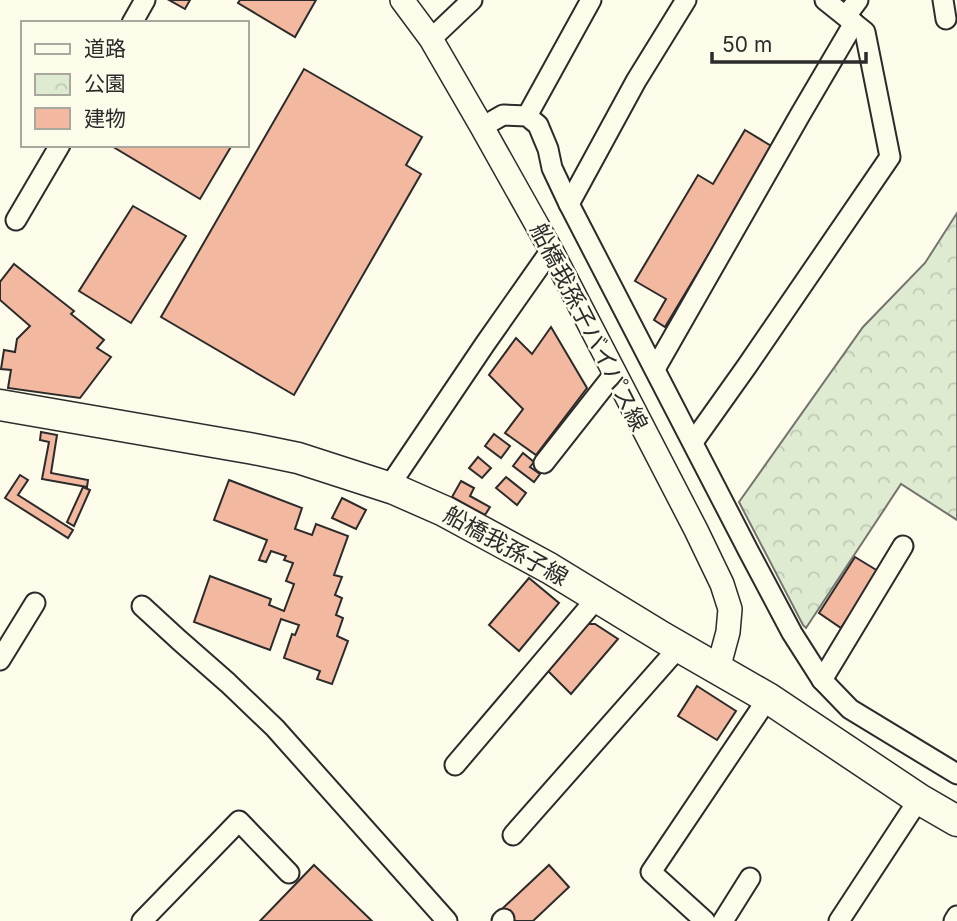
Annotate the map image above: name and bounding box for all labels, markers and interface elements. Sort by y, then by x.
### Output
legend [21,21,248,147]
scale bar [712,21,866,65]
text: 50 m [722,32,772,57]
text: 道路 [84,36,126,61]
text: 公園 [84,71,126,96]
text: 建物 [84,106,126,131]
street label: 船橋我孫子バイパス線 [524,218,654,436]
street label: 船橋我孫子線 [439,500,573,592]

